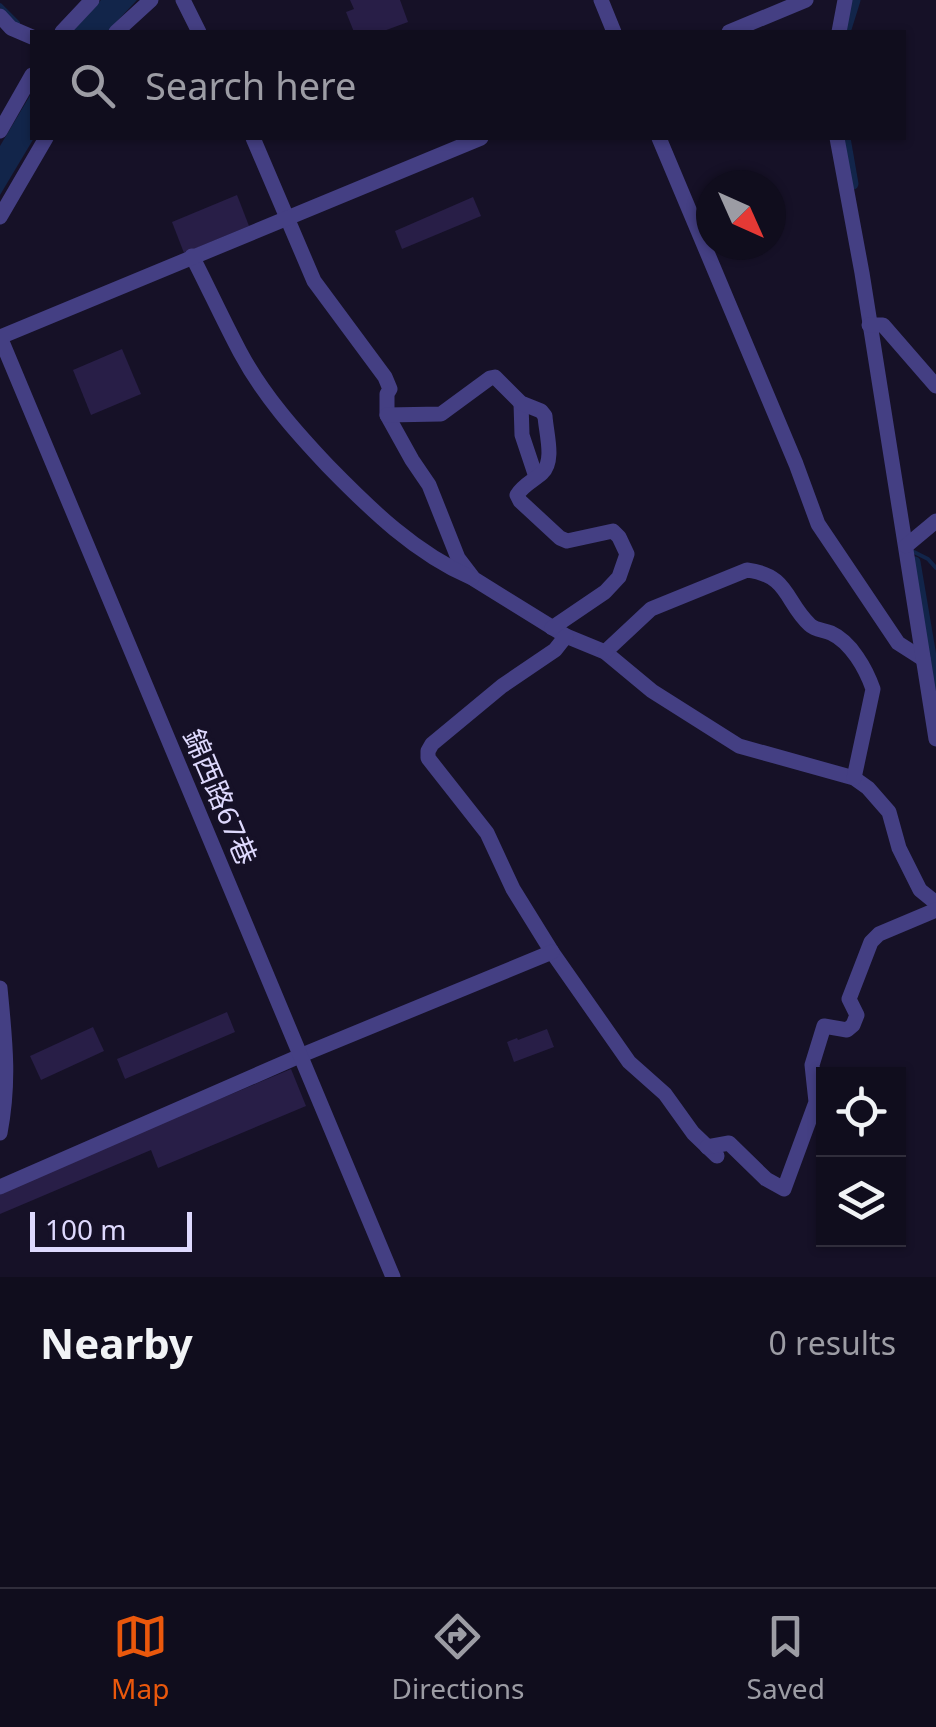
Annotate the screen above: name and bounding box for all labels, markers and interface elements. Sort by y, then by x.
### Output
search box [30,30,906,140]
icon: search [65,58,120,113]
text: Search here [145,59,356,111]
north arrow [696,170,786,260]
street label: 錦西路67巷 [175,723,267,870]
map controls [816,1067,906,1247]
button: locate [816,1067,906,1157]
button: layers [816,1157,906,1247]
scale bar [30,1207,192,1252]
text: 100 m [45,1210,127,1248]
text: Nearby [40,1314,193,1371]
text: 0 results [769,1321,896,1364]
tab: Map [111,1609,169,1707]
tab: Directions [392,1609,524,1707]
tab: Saved [747,1609,825,1707]

